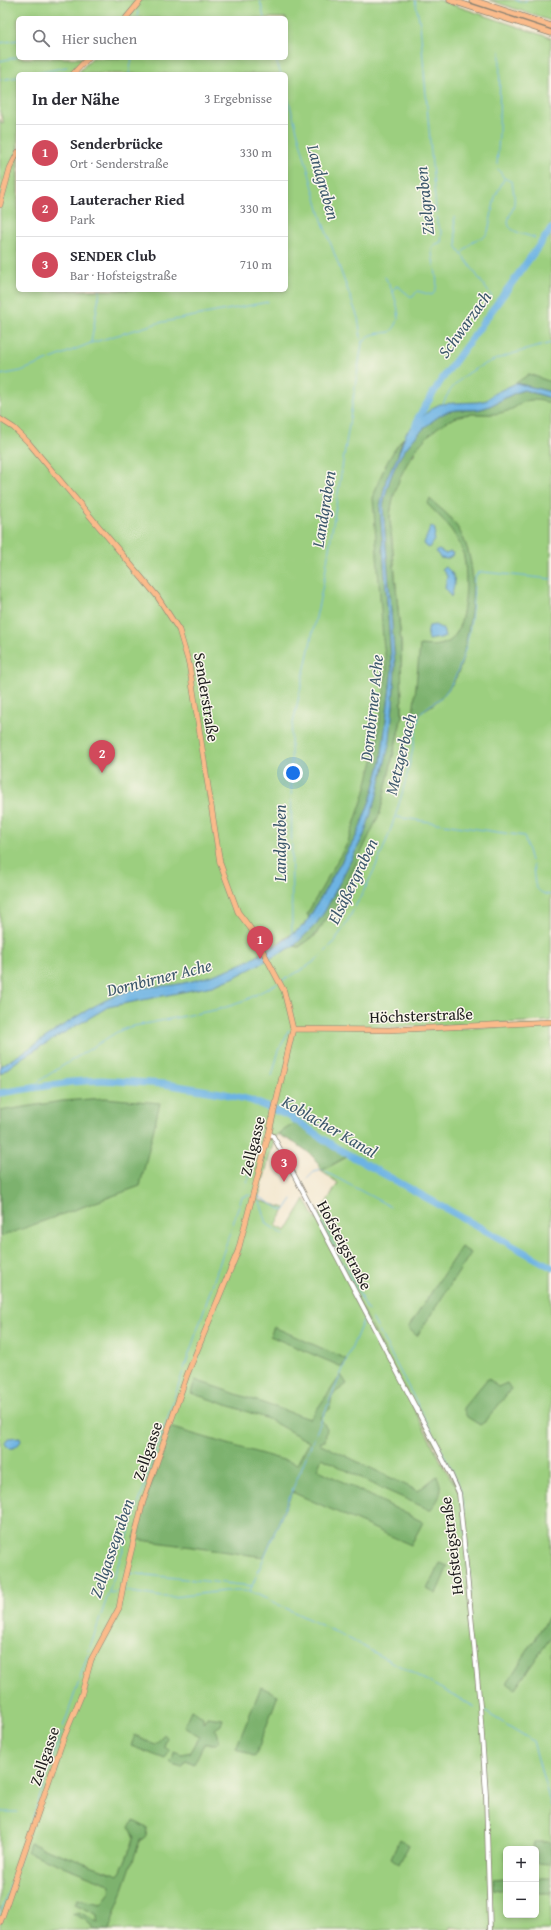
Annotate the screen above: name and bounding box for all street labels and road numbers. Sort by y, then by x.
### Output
street label: Senderstraße [188,651,226,743]
street label: Höchsterstraße [369,1001,473,1029]
street label: Zellgasse [233,1114,271,1178]
street label: Hofsteigstraße [311,1196,379,1294]
street label: Zellgasse [126,1418,168,1484]
street label: Hofsteigstraße [433,1496,469,1596]
street label: Zellgasse [23,1723,65,1789]

